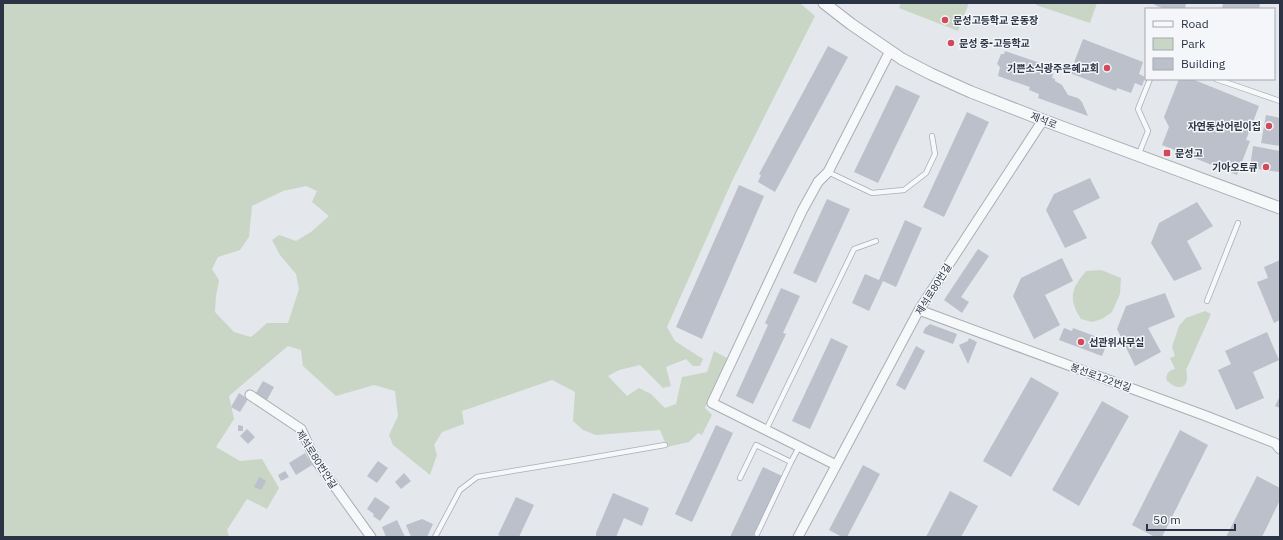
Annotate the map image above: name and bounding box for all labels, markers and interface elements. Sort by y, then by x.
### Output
legend [1145,8,1275,80]
place label: 문성고등학교 운동장 [953,14,1038,27]
marker: 문성고등학교 운동장 [940,15,950,25]
text: Road [1181,16,1209,31]
text: Park [1181,36,1206,51]
place label: 문성 중-고등학교 [959,37,1030,50]
marker: 문성 중-고등학교 [946,38,956,48]
text: Building [1181,56,1226,71]
place label: 기쁜소식광주은혜교회 [1007,62,1099,75]
marker: 기쁜소식광주은혜교회 [1102,63,1112,73]
street label: 제석로 [1029,109,1059,131]
place label: 자연동산어린이집 [1187,120,1261,133]
marker: 자연동산어린이집 [1264,121,1274,131]
place label: 문성고 [1175,147,1203,160]
marker: 문성고 [1162,148,1172,158]
place label: 기아오토큐 [1212,161,1258,174]
marker: 기아오토큐 [1261,162,1271,172]
street label: 제석로80번길 [913,261,954,317]
place label: 선관위사무실 [1089,336,1144,349]
marker: 선관위사무실 [1076,337,1086,347]
street label: 봉선로122번길 [1069,360,1133,395]
street label: 제석로80번안길 [293,427,340,491]
scale bar [1147,506,1235,532]
text: 50 m [1153,512,1181,527]

